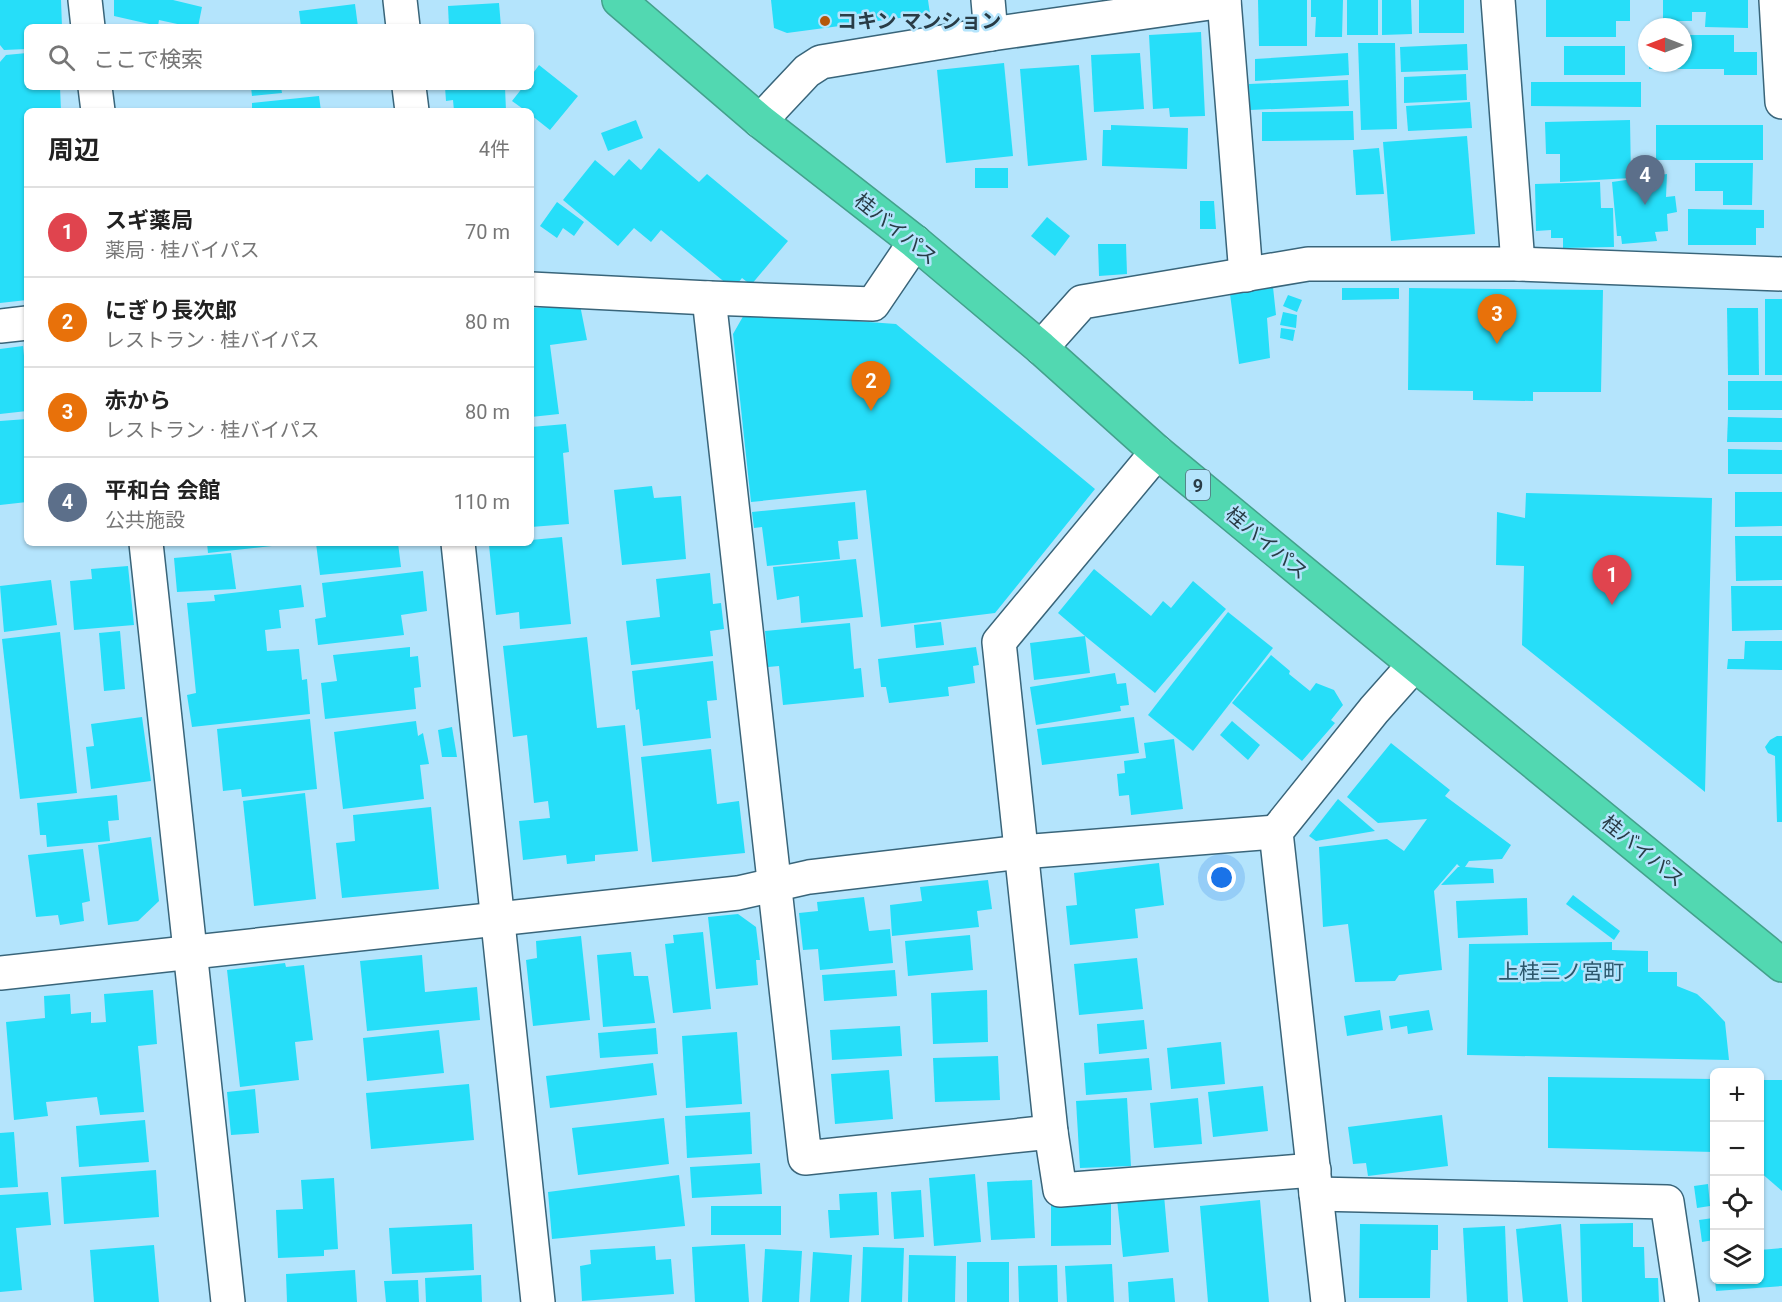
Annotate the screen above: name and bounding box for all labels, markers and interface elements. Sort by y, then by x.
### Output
place label: コキン マンション [837,9,1001,33]
marker: コキン マンション [818,14,832,28]
north arrow [1638,18,1692,72]
search box [24,24,534,90]
icon: search [45,41,78,74]
text: ここで検索 [93,47,203,72]
text: 周辺 [48,135,100,165]
text: 4件 [479,137,510,161]
pin: 4 [1626,156,1664,205]
street label: 桂バイパス [850,188,942,270]
text: スギ薬局 [105,208,193,233]
text: 1 [62,220,73,244]
text: 70 m [465,220,510,244]
text: 薬局 · 桂バイパス [105,238,260,262]
pin: 3 [1478,294,1516,344]
text: にぎり長次郎 [105,298,237,323]
text: 2 [62,310,73,334]
text: 80 m [465,310,510,334]
text: レストラン · 桂バイパス [105,328,320,352]
pin: 2 [852,362,890,411]
text: 赤から [105,388,171,413]
text: 3 [62,400,73,424]
text: 80 m [465,400,510,424]
text: レストラン · 桂バイパス [105,418,320,442]
road number: 9 [1186,470,1210,500]
text: 平和台 会館 [105,478,220,503]
text: 4 [62,490,73,514]
text: 110 m [454,490,510,514]
street label: 桂バイパス [1221,502,1313,584]
text: 公共施設 [105,508,185,532]
pin: 1 [1592,556,1632,605]
street label: 桂バイパス [1597,810,1689,892]
your location [1207,863,1236,892]
district label: 上桂三ノ宮町 [1498,960,1624,984]
map controls [1710,1068,1764,1284]
button: + [1710,1068,1764,1122]
button: − [1710,1122,1764,1176]
button: locate [1710,1176,1764,1230]
button: layers [1710,1230,1764,1284]

